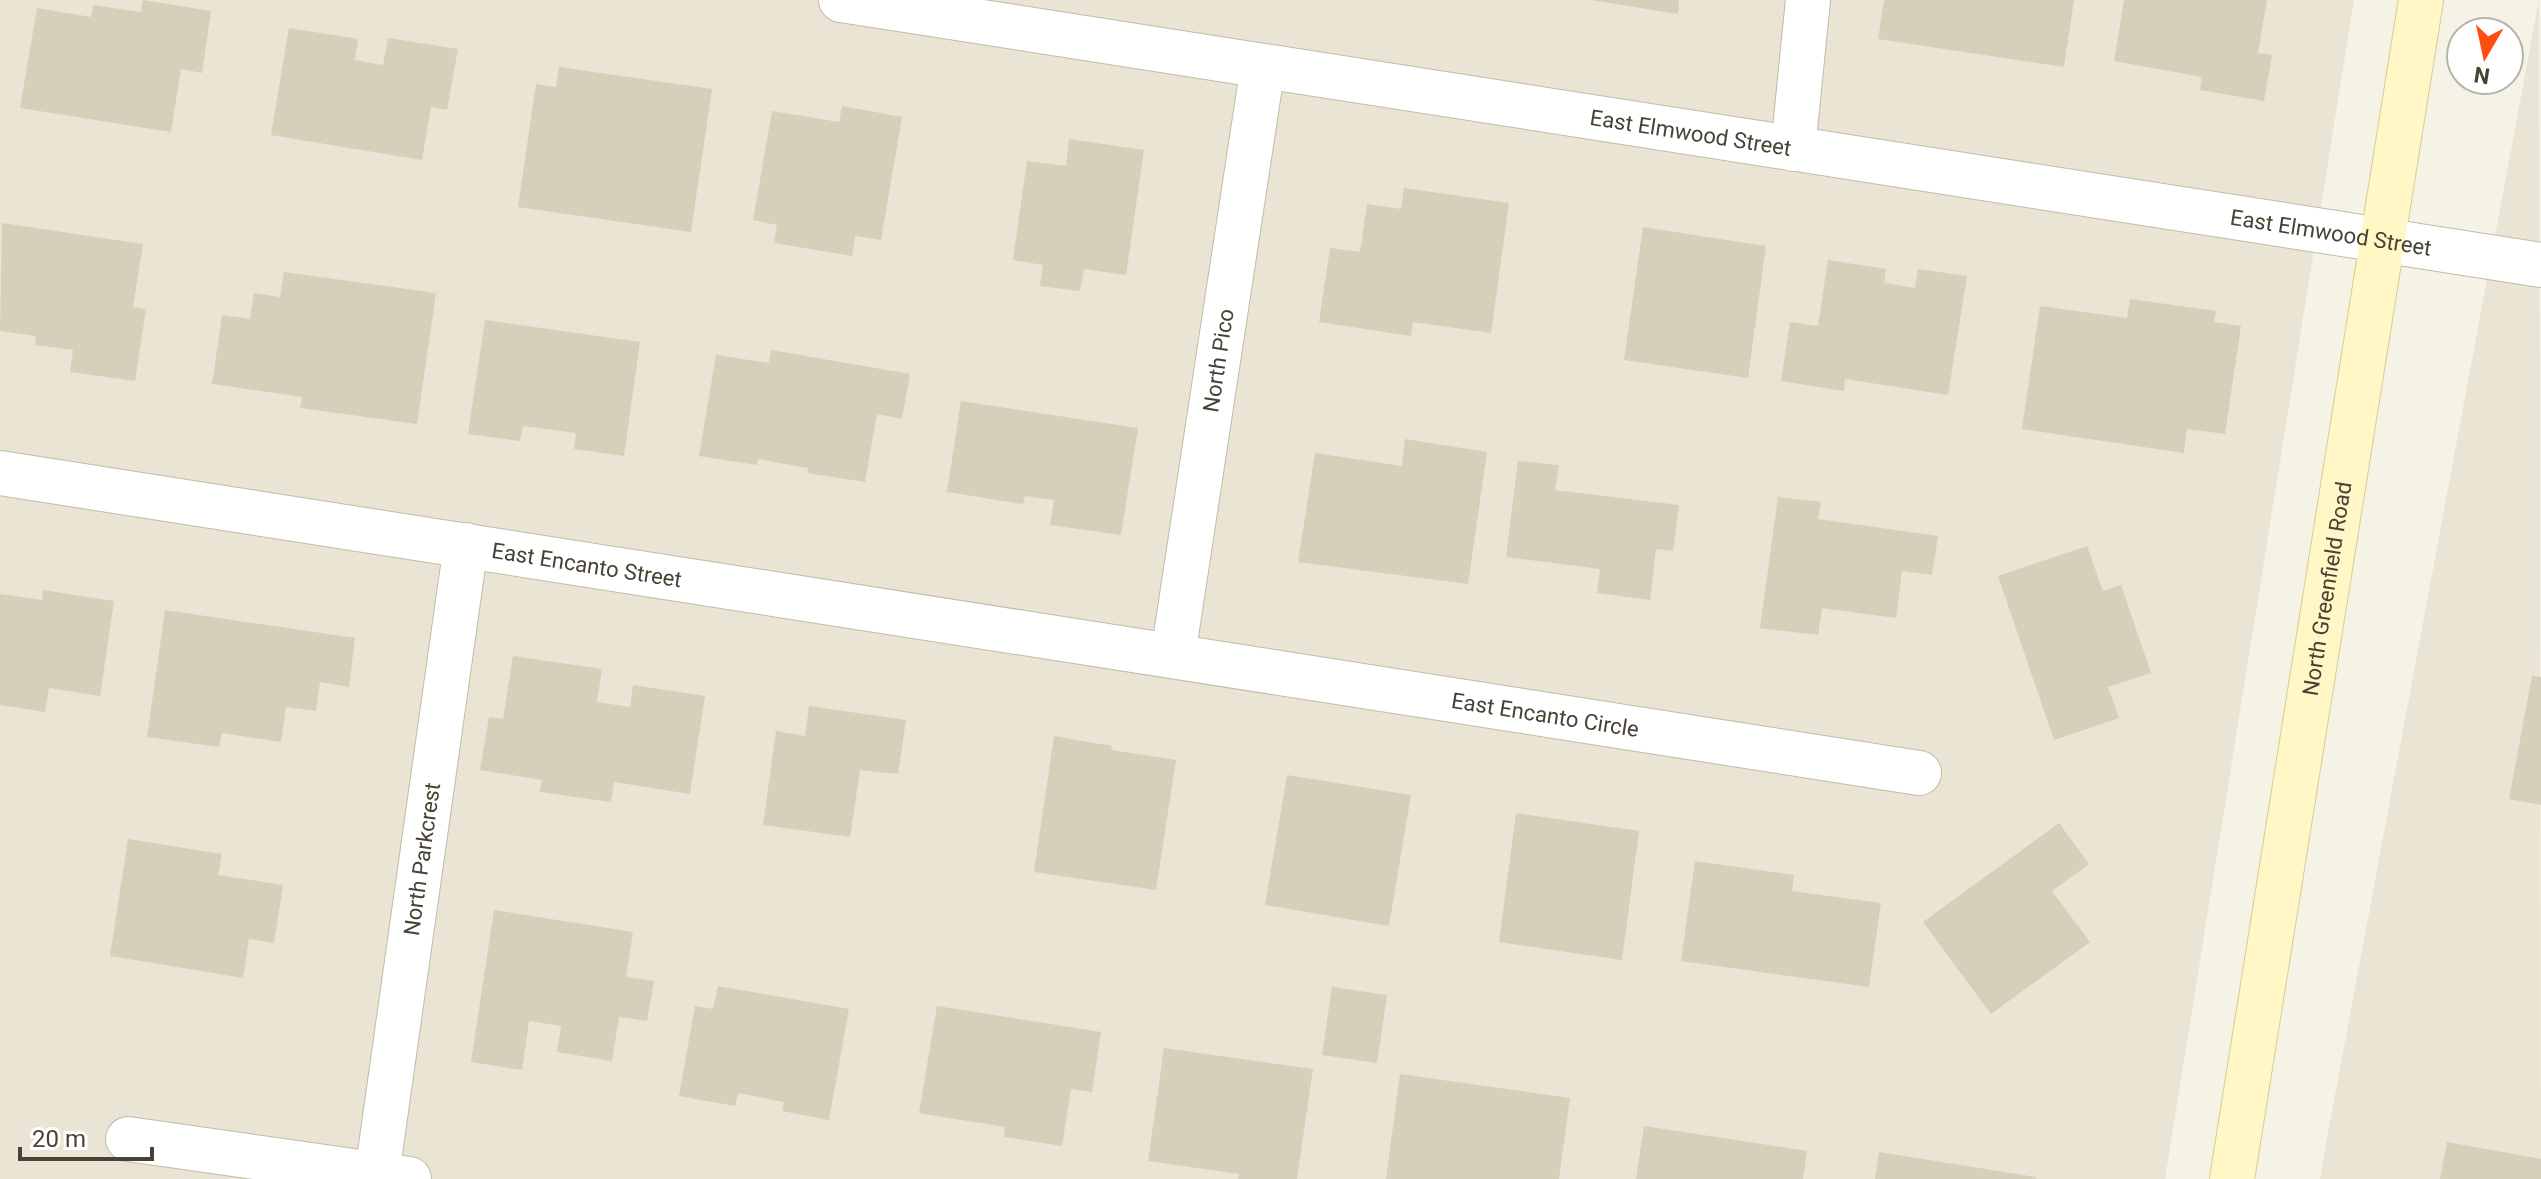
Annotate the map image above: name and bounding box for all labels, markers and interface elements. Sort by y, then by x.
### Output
north arrow [2445,16,2525,96]
text: N [2472,62,2492,89]
street label: East Elmwood Street [1588,104,1793,160]
street label: East Elmwood Street [2229,204,2433,260]
street label: North Pico [1198,307,1238,414]
street label: North Greenfield Road [2297,480,2356,697]
street label: East Encanto Street [490,538,684,592]
street label: East Encanto Circle [1450,688,1641,742]
street label: North Parkcrest [398,781,445,937]
scale bar [20,1111,152,1161]
text: 20 m [32,1125,86,1153]

